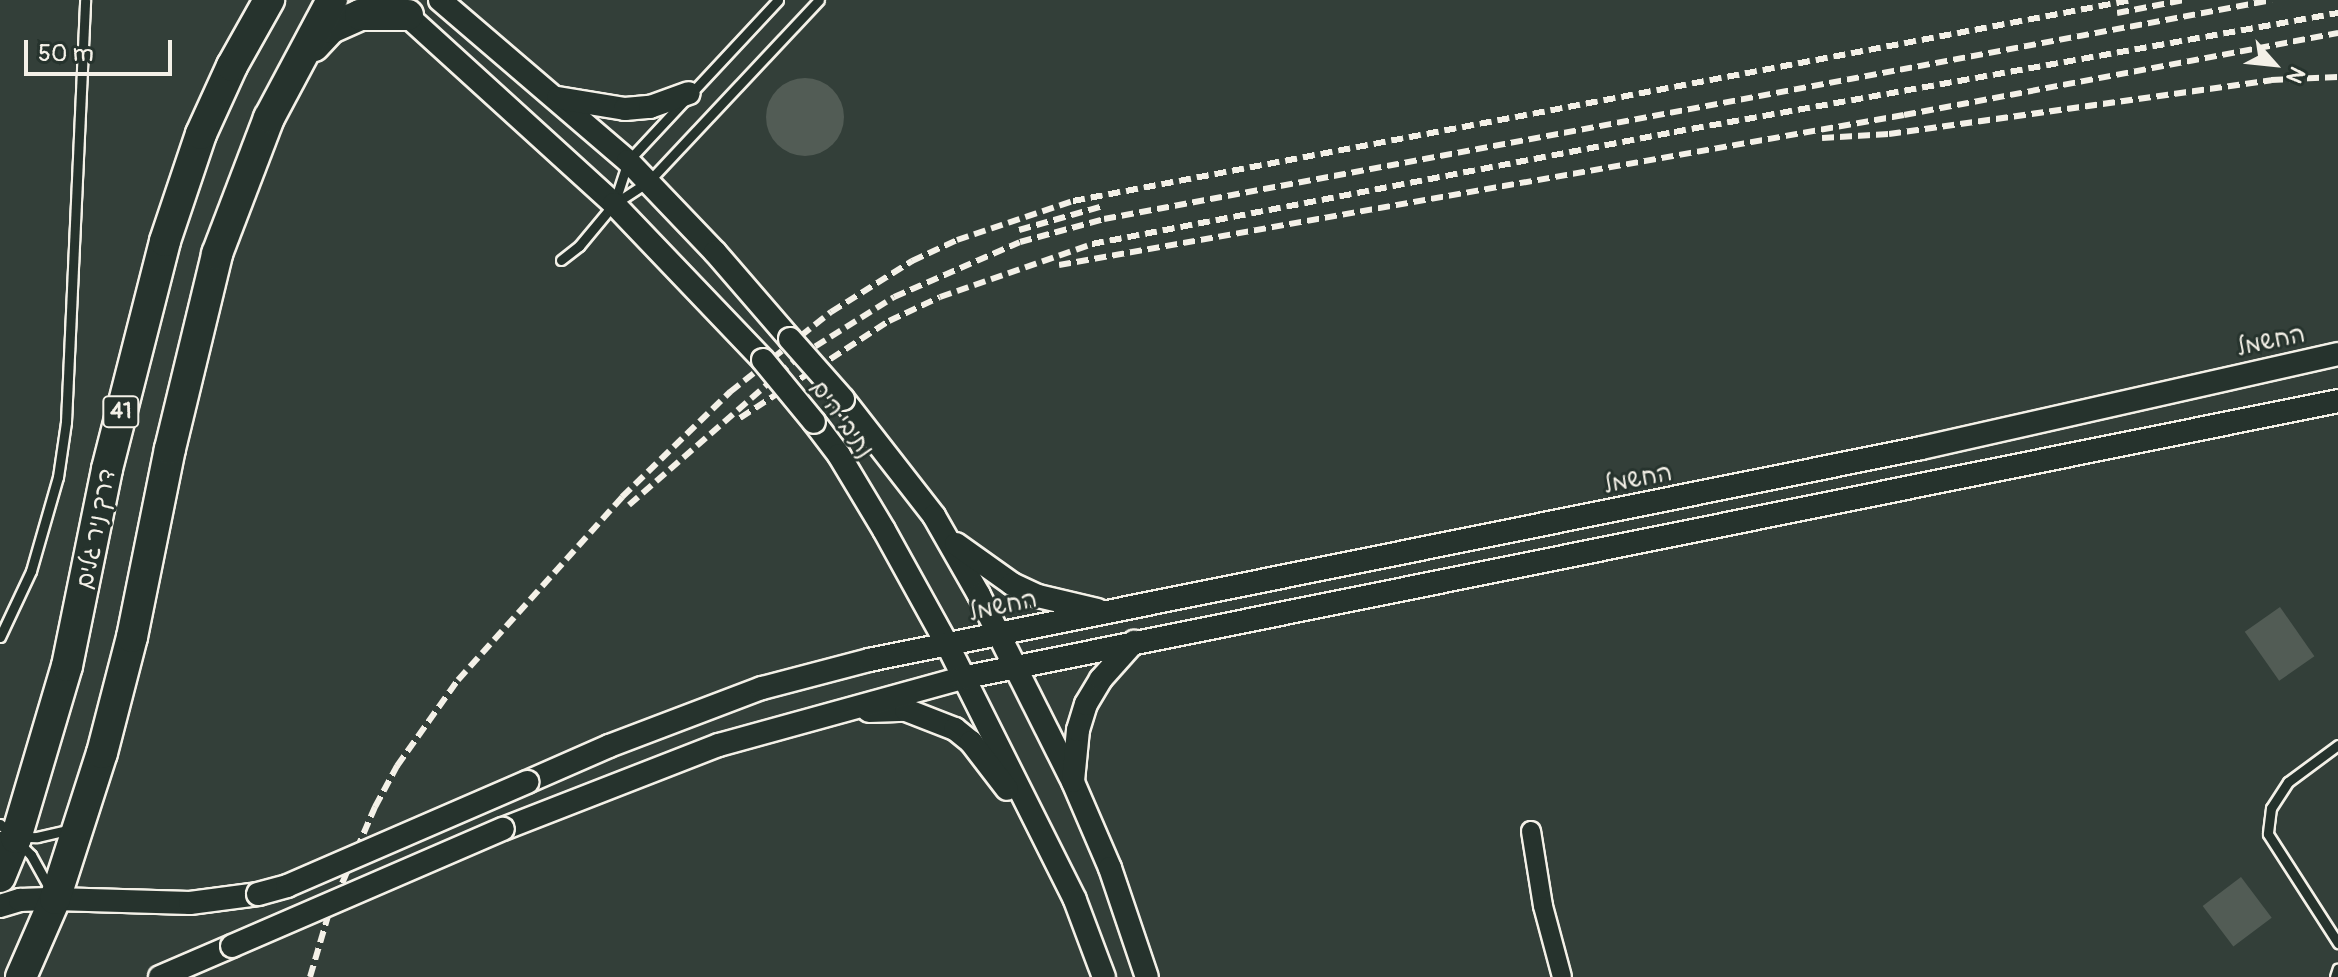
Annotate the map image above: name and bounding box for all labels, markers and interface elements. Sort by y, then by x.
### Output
scale bar [28,24,176,74]
north arrow [2234,24,2314,104]
text: 50 m [38,39,94,68]
text: N [2280,62,2311,88]
street label: החשמל [2234,320,2308,362]
street label: נתיבי הים [804,375,880,463]
road number: 41 [101,394,141,430]
street label: החשמל [1601,458,1675,500]
street label: דרך ניר גלים [70,467,122,591]
street label: החשמל [966,585,1040,627]

